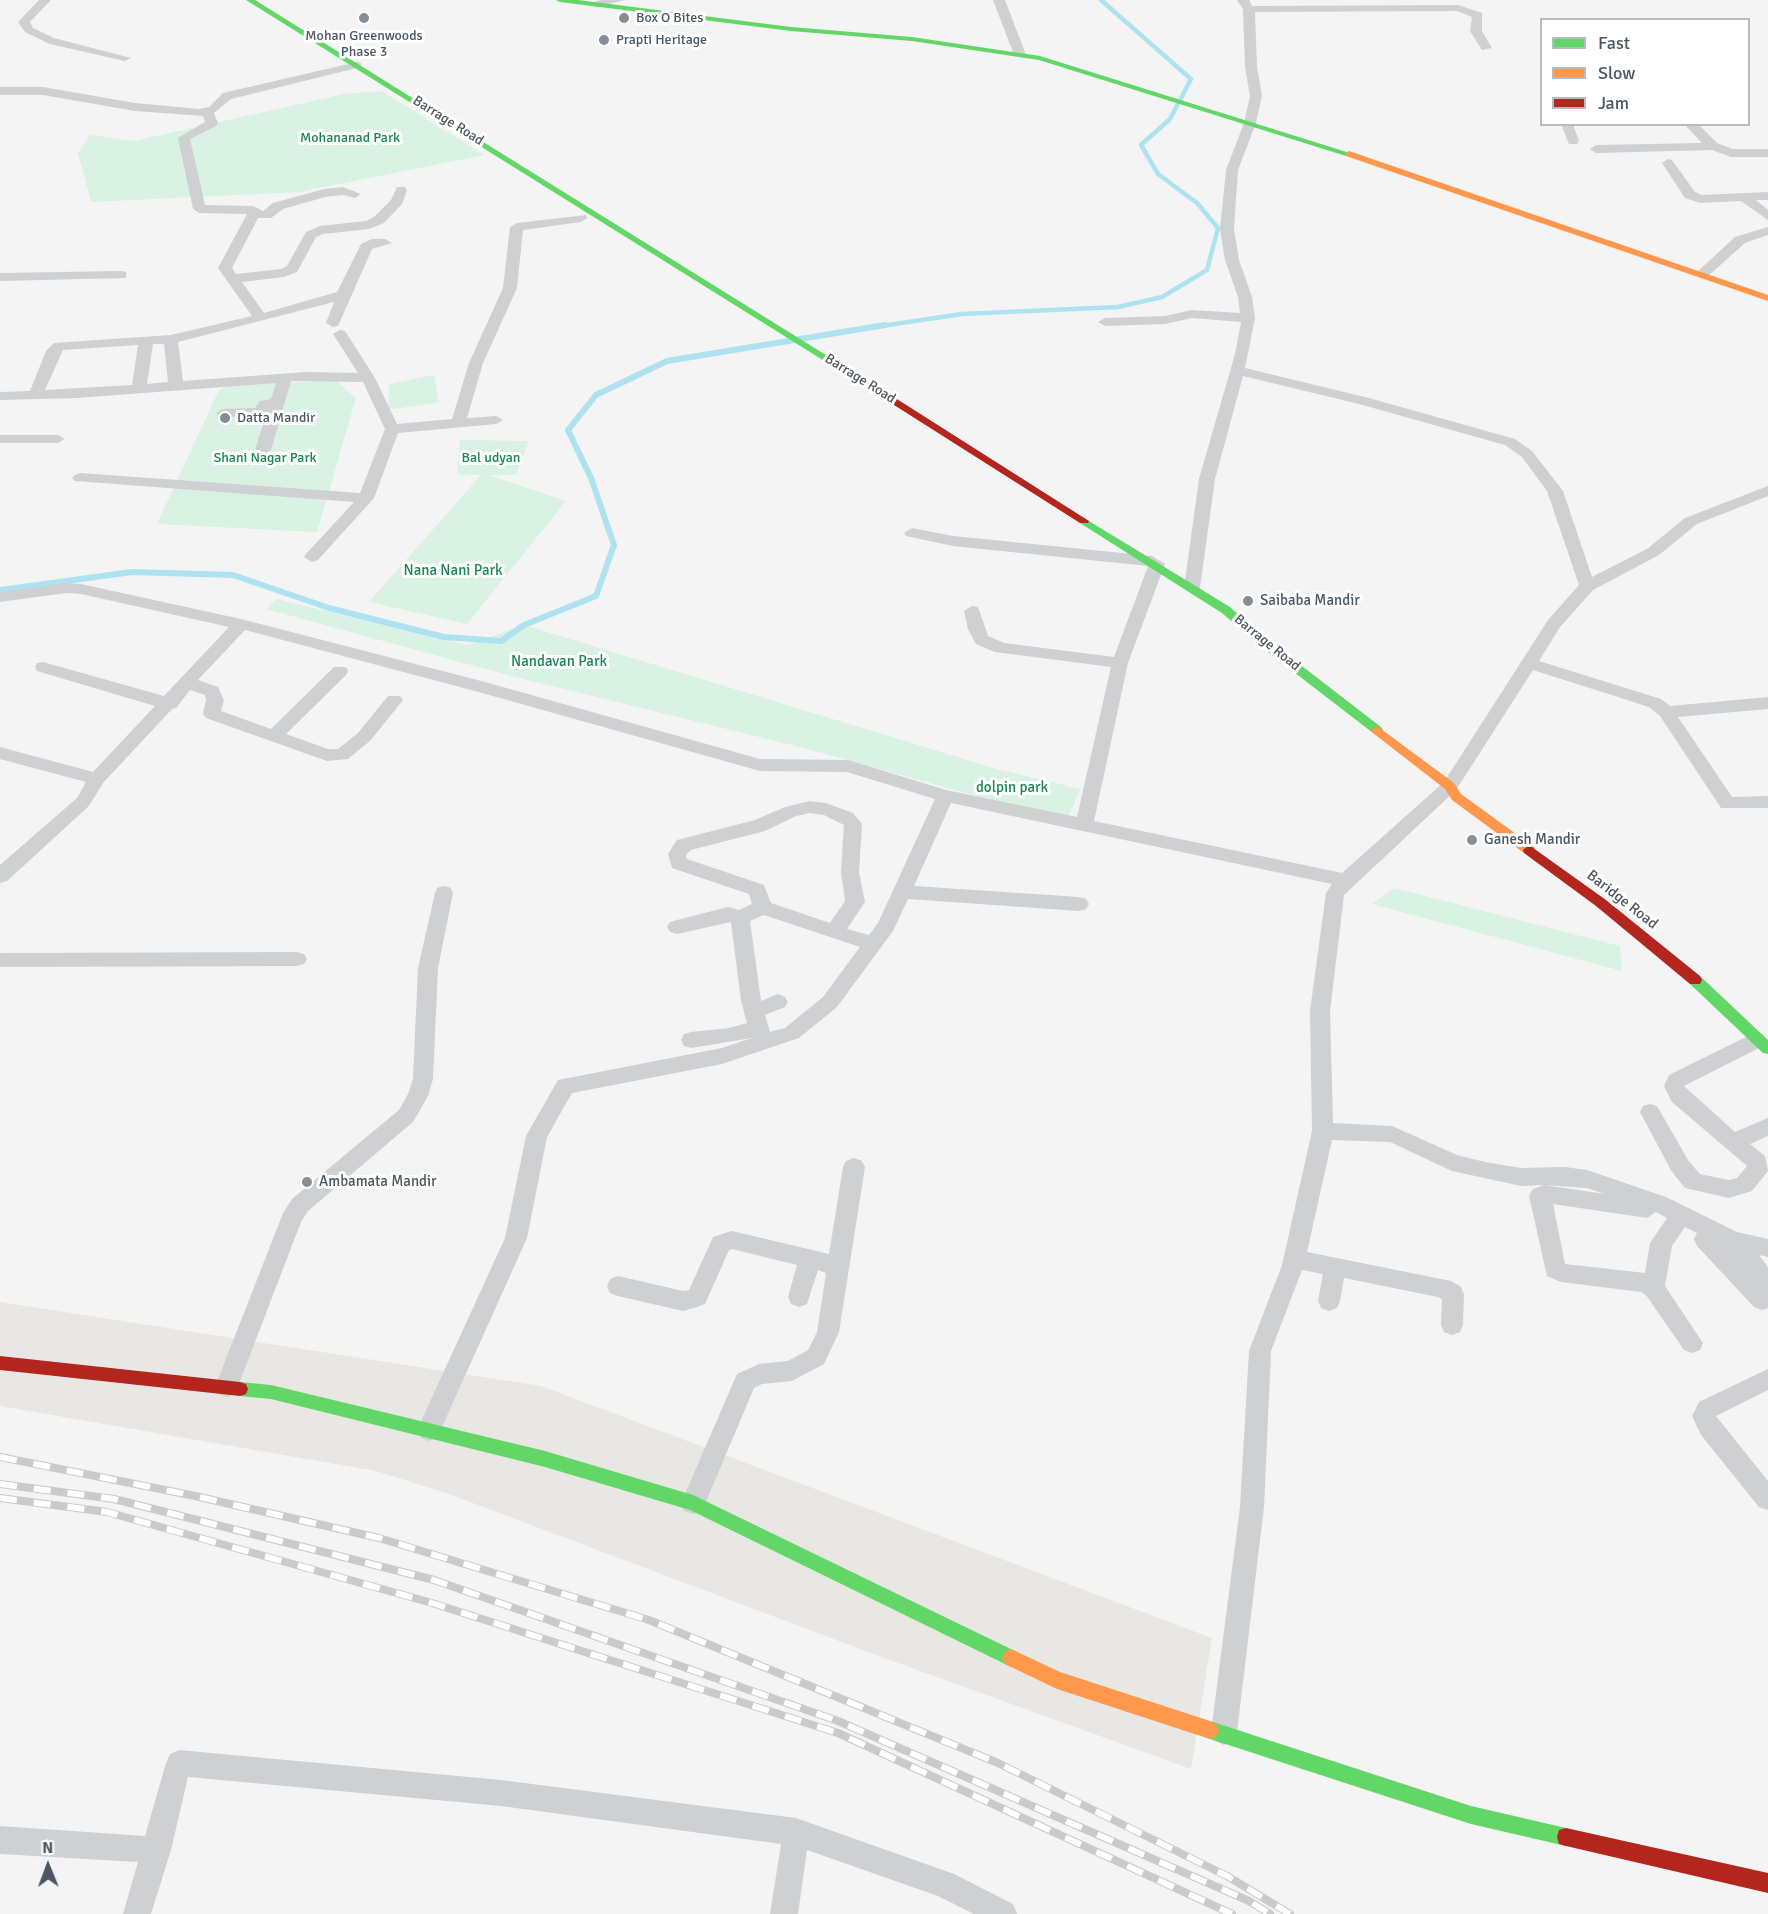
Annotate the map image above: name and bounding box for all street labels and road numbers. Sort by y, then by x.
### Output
street label: Barrage Road [410,93,486,149]
street label: Barrage Road [822,351,898,407]
street label: Barrage Road [1231,611,1303,675]
street label: Baridge Road [1583,867,1661,933]

